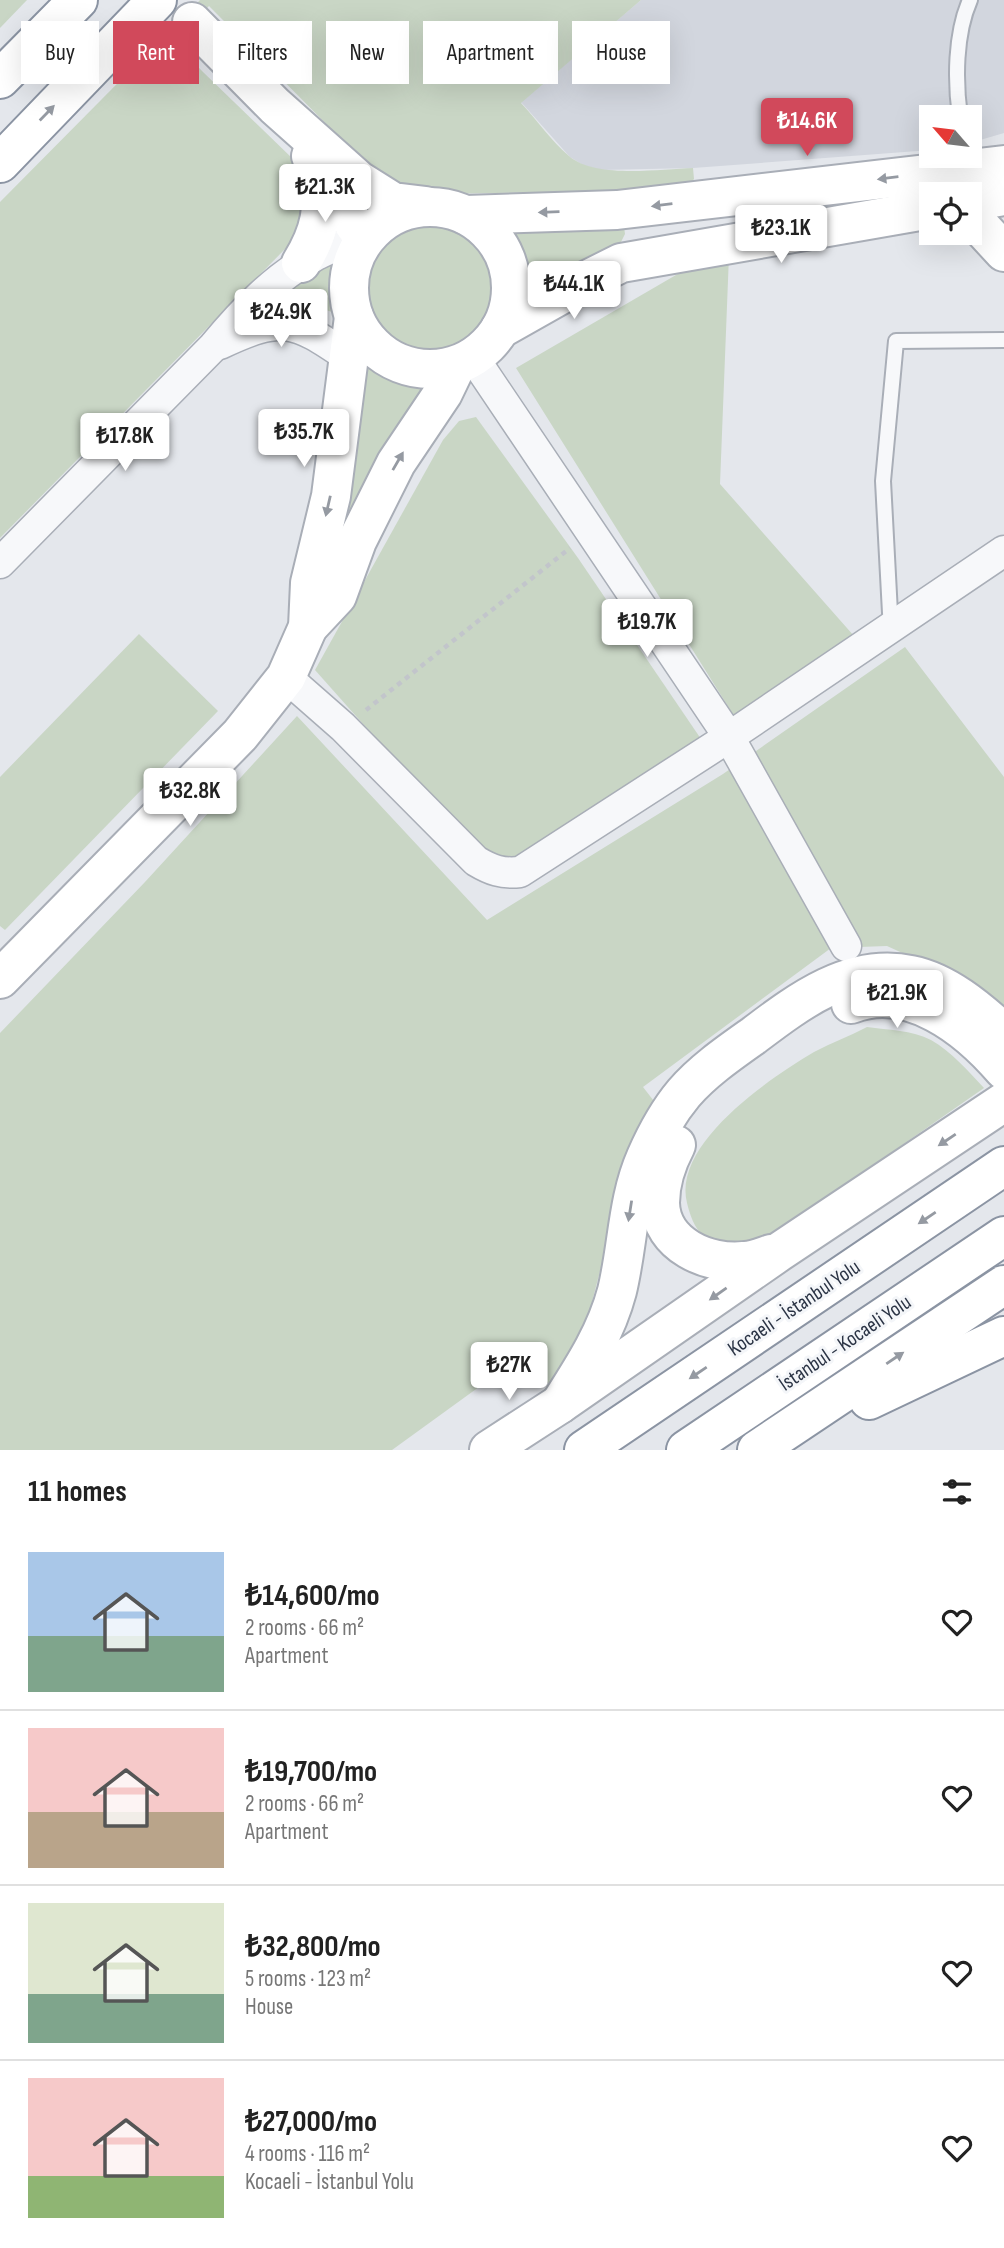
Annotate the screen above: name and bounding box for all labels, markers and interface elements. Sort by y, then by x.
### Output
chip: Buy [21,21,99,84]
chip: Rent [113,21,199,84]
chip: Filters [213,21,312,84]
chip: New [326,21,409,84]
chip: Apartment [423,21,558,84]
chip: House [572,21,670,84]
pin: ₺14.6K [750,99,864,158]
one-way arrow [39,105,56,122]
north arrow [919,105,982,168]
map controls [919,105,982,245]
text: ₺14.6K [777,107,837,135]
pin: ₺21.3K [268,164,382,224]
text: ₺21.3K [295,173,355,201]
one-way arrow [876,173,898,184]
button: locate [919,182,982,245]
one-way arrow [650,200,672,211]
pin: ₺23.1K [724,205,838,265]
one-way arrow [538,207,560,218]
text: ₺23.1K [751,214,811,242]
pin: ₺44.1K [517,262,631,321]
text: ₺44.1K [544,270,604,298]
pin: ₺24.9K [224,290,338,349]
text: ₺24.9K [251,298,312,326]
pin: ₺35.7K [247,410,361,469]
pin: ₺17.8K [68,414,182,473]
text: ₺35.7K [274,418,334,446]
text: ₺17.8K [96,422,154,450]
one-way arrow [392,451,404,470]
one-way arrow [323,495,334,517]
pin: ₺19.7K [590,600,704,659]
text: ₺19.7K [618,608,676,636]
pin: ₺32.8K [133,768,247,828]
text: ₺32.8K [160,777,220,805]
pin: ₺21.9K [840,970,954,1030]
text: ₺21.9K [867,979,927,1007]
one-way arrow [937,1133,957,1146]
one-way arrow [624,1200,635,1222]
one-way arrow [918,1211,936,1225]
street label: Kocaeli - İstanbul Yolu [723,1255,865,1361]
one-way arrow [709,1287,727,1301]
street label: İstanbul - Kocaeli Yolu [774,1290,916,1396]
pin: ₺27K [468,1342,550,1402]
text: ₺27K [487,1351,531,1379]
one-way arrow [886,1351,905,1364]
one-way arrow [689,1366,707,1380]
icon: filters [938,1473,976,1511]
text: 11 homes [28,1474,127,1510]
text: ₺14,600/mo [245,1578,380,1614]
icon: home [84,1580,168,1664]
icon: heart [938,1603,976,1641]
text: 2 rooms · 66 m² [245,1614,364,1642]
text: Apartment [245,1642,329,1670]
text: ₺19,700/mo [245,1754,377,1790]
icon: home [84,1756,168,1840]
icon: heart [938,1779,976,1817]
text: 2 rooms · 66 m² [245,1790,364,1818]
text: Apartment [245,1818,329,1846]
text: ₺32,800/mo [245,1929,381,1965]
icon: home [84,1931,168,2015]
icon: heart [938,1954,976,1992]
text: 5 rooms · 123 m² [245,1965,371,1993]
text: House [245,1993,293,2021]
text: ₺27,000/mo [245,2104,377,2140]
icon: home [84,2106,168,2190]
icon: heart [938,2129,976,2167]
text: 4 rooms · 116 m² [245,2140,370,2168]
text: Kocaeli - İstanbul Yolu [245,2168,414,2196]

